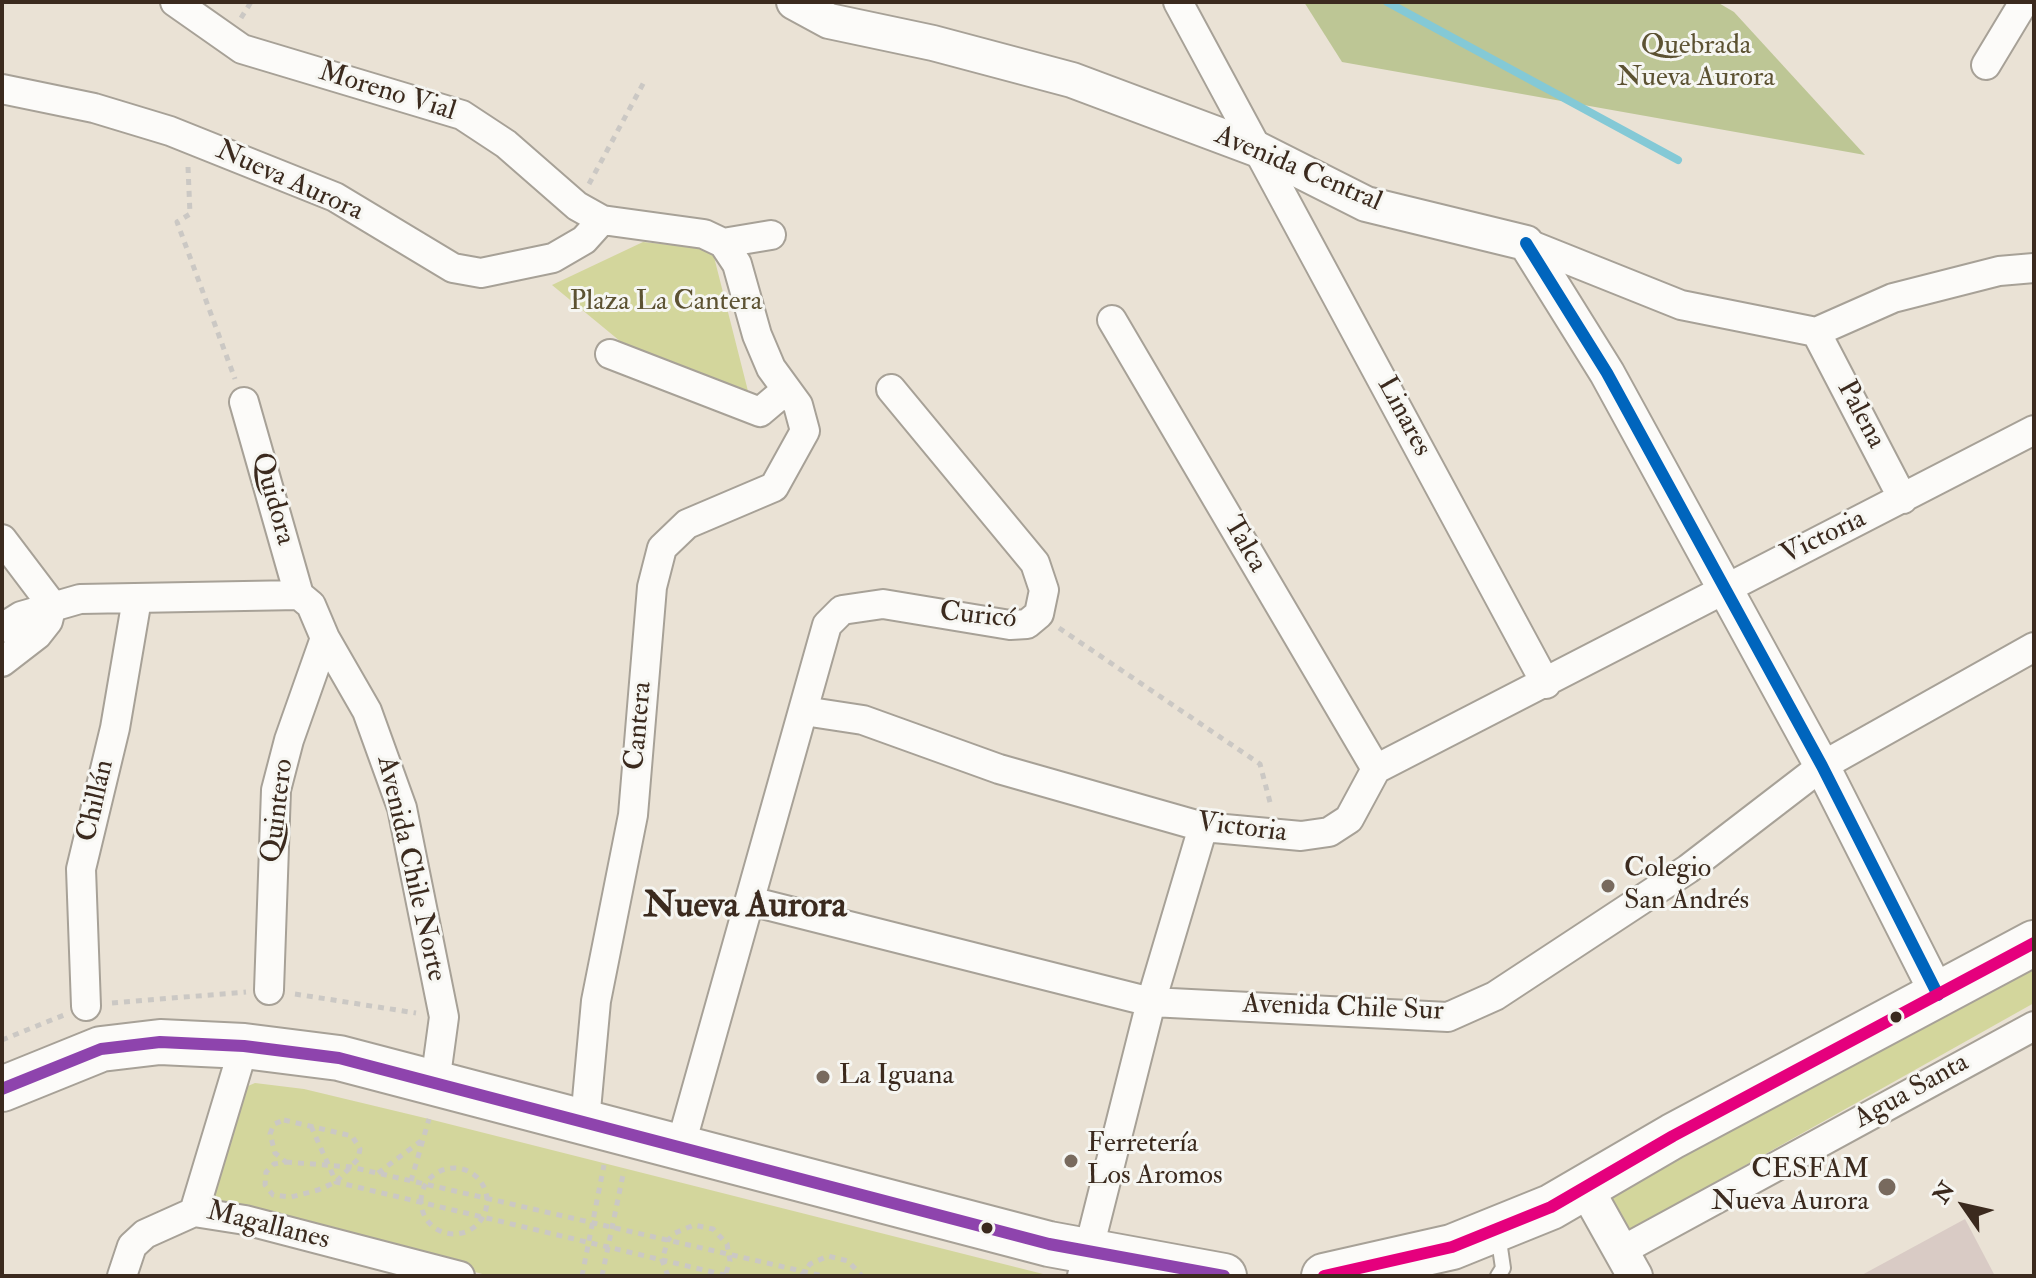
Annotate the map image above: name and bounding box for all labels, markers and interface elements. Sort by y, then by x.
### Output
park label: Quebrada Nueva Aurora [1617,30,1775,96]
street label: Moreno Vial [314,56,460,130]
street label: Avenida Central [1209,120,1387,220]
street label: Nueva Aurora [210,135,368,229]
park label: Plaza La Cantera [570,286,762,320]
street label: Linares [1368,371,1438,463]
street label: Palena [1828,375,1892,455]
street label: Quidora [243,449,301,549]
street label: Victoria [1776,503,1872,573]
street label: Talca [1215,511,1273,579]
street label: Curicó [938,596,1018,638]
street label: Cantera [619,680,661,772]
street label: Avenida Chile Norte [368,753,452,985]
street label: Chillán [71,757,123,845]
street label: Quintero [256,757,302,865]
street label: Victoria [1195,807,1289,851]
place label: Colegio San Andrés [1624,853,1749,919]
marker: Colegio San Andrés [1599,877,1617,895]
district label: Nueva Aurora [644,886,846,930]
street label: Avenida Chile Sur [1242,989,1444,1029]
unlabelled marker [1888,1009,1904,1025]
street label: Agua Santa [1849,1047,1975,1137]
place label: La Iguana [839,1060,954,1094]
marker: La Iguana [814,1068,832,1086]
place label: Ferretería Los Aromos [1087,1128,1223,1194]
marker: Ferretería Los Aromos [1062,1152,1080,1170]
place label: CESFAM Nueva Aurora [1711,1154,1869,1220]
north arrow [1924,1166,2004,1246]
marker: CESFAM Nueva Aurora [1876,1176,1898,1198]
text: N [1927,1177,1961,1209]
street label: Magallanes [203,1196,333,1258]
unlabelled marker [979,1220,995,1236]

